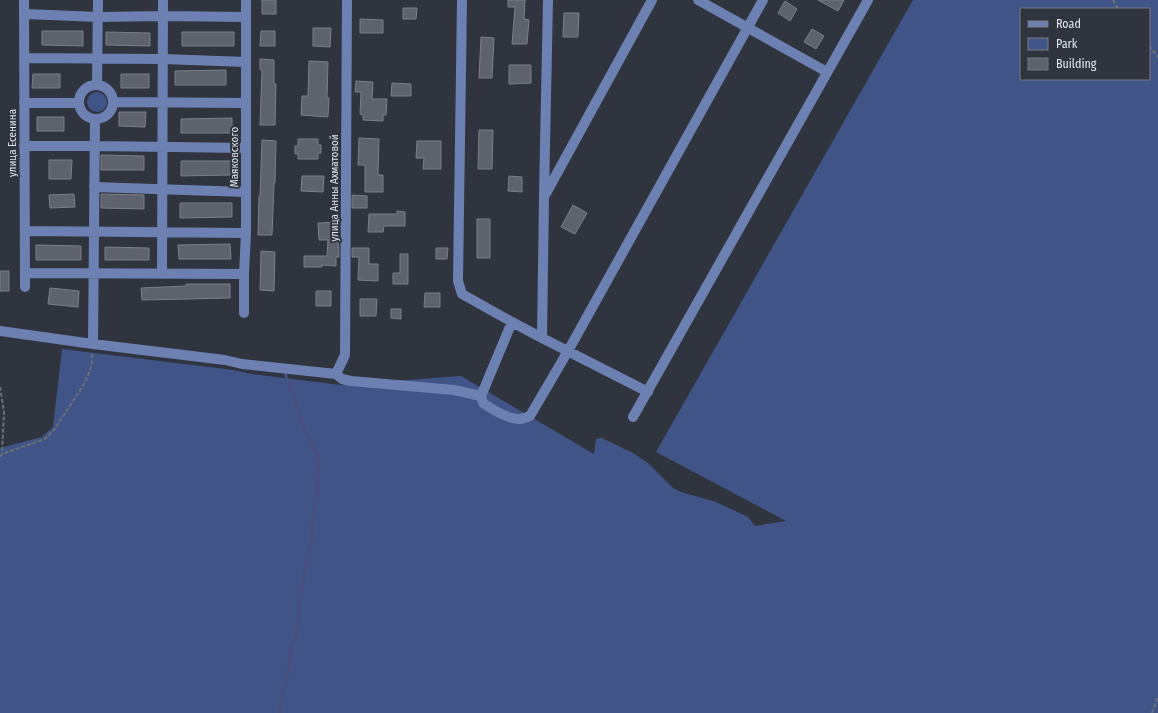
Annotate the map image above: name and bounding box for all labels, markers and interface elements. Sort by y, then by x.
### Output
legend [1020,8,1150,80]
text: Road [1056,17,1081,31]
text: Park [1056,37,1078,51]
text: Building [1056,57,1097,71]
street label: улица Есенина [6,109,19,177]
street label: Маяковского [228,127,241,187]
street label: улица Анны Ахматовой [328,134,341,242]

